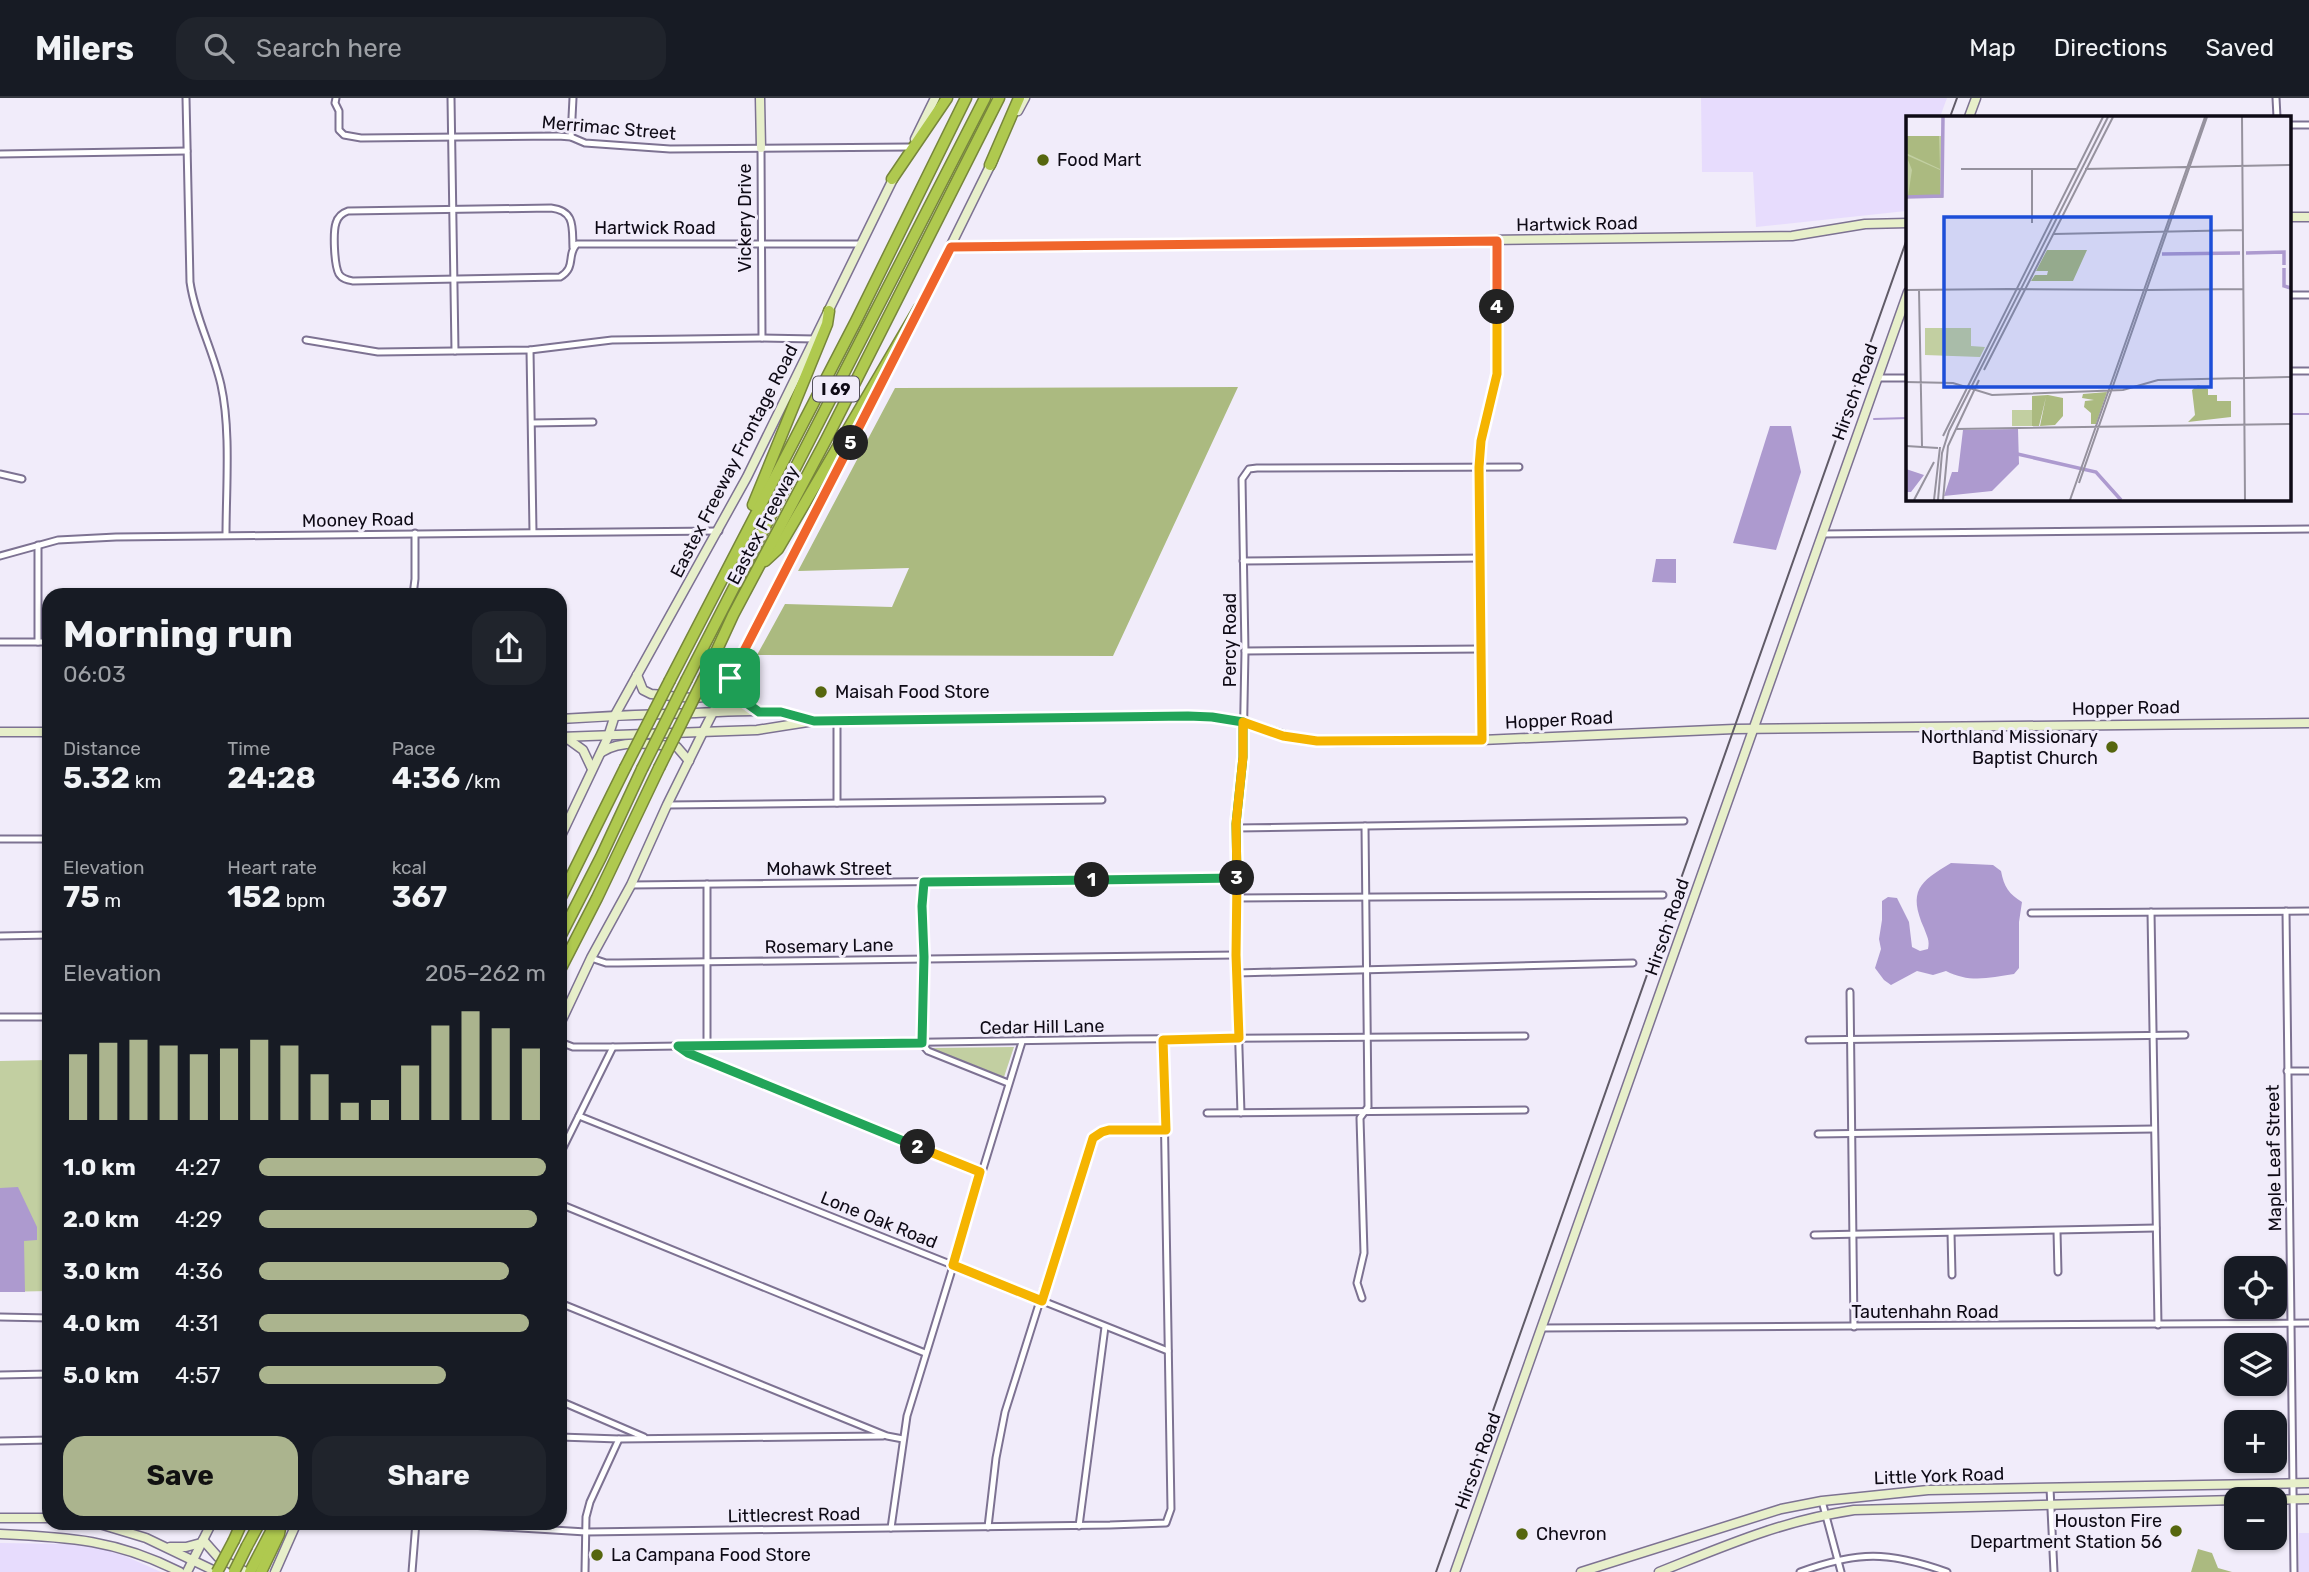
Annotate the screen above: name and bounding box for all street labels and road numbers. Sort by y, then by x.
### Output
street label: Merrimac Street [541,111,677,145]
street label: Vickery Drive [734,164,756,272]
street label: Hartwick Road [1516,212,1638,236]
street label: Hartwick Road [594,217,716,239]
street label: Eastex Freeway Frontage Road [666,341,802,581]
street label: Hirsch Road [1827,341,1883,443]
road number: I 69 [813,376,859,402]
street label: Eastex Freeway [723,462,803,588]
street label: Mooney Road [302,508,414,532]
street label: Percy Road [1219,593,1241,687]
street label: Hopper Road [2072,696,2180,720]
street label: Hopper Road [1504,706,1614,734]
street label: Mohawk Street [766,858,892,880]
street label: Hirsch Road [1640,876,1694,978]
street label: Rosemary Lane [764,934,894,958]
street label: Cedar Hill Lane [979,1015,1105,1039]
street label: Maple Leaf Street [2262,1084,2286,1232]
street label: Lone Oak Road [817,1187,941,1253]
street label: Tautenhahn Road [1851,1301,1999,1323]
street label: Hirsch Road [1450,1410,1506,1512]
street label: Little York Road [1873,1463,2005,1489]
street label: Littlecrest Road [727,1503,861,1527]

